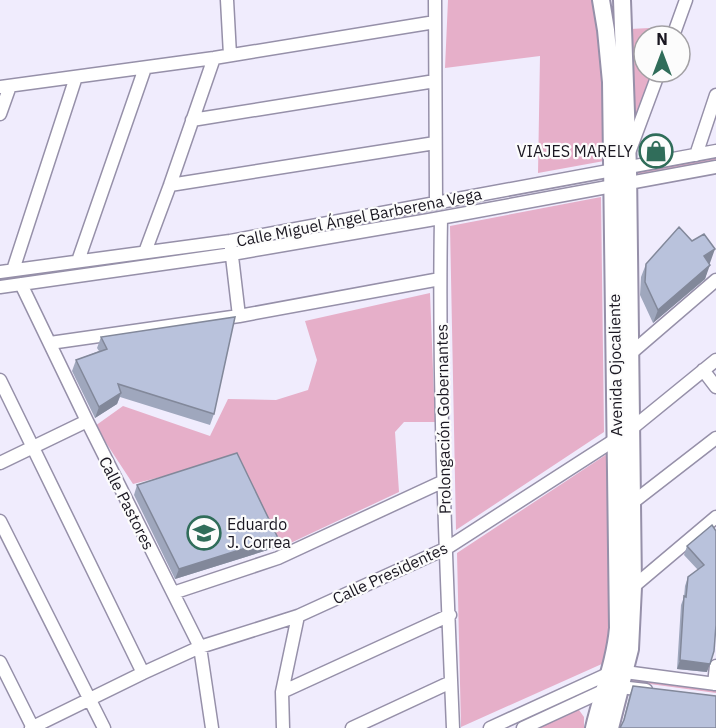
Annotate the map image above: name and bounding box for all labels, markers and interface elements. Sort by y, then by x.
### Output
north arrow [632,24,692,84]
text: N [656,29,668,49]
shop icon: VIAJES MARELY [638,133,674,169]
place label: VIAJES MARELY [517,141,634,161]
street label: Calle Miguel Ángel Barberena Vega [234,182,484,251]
street label: Avenida Ojocaliente [604,293,626,436]
street label: Prolongación Gobernantes [431,324,455,514]
street label: Calle Pastores [95,453,159,553]
place label: Eduardo J. Correa [227,514,291,552]
school or university icon: Eduardo J. Correa [186,515,222,551]
street label: Calle Presidentes [329,538,451,608]

